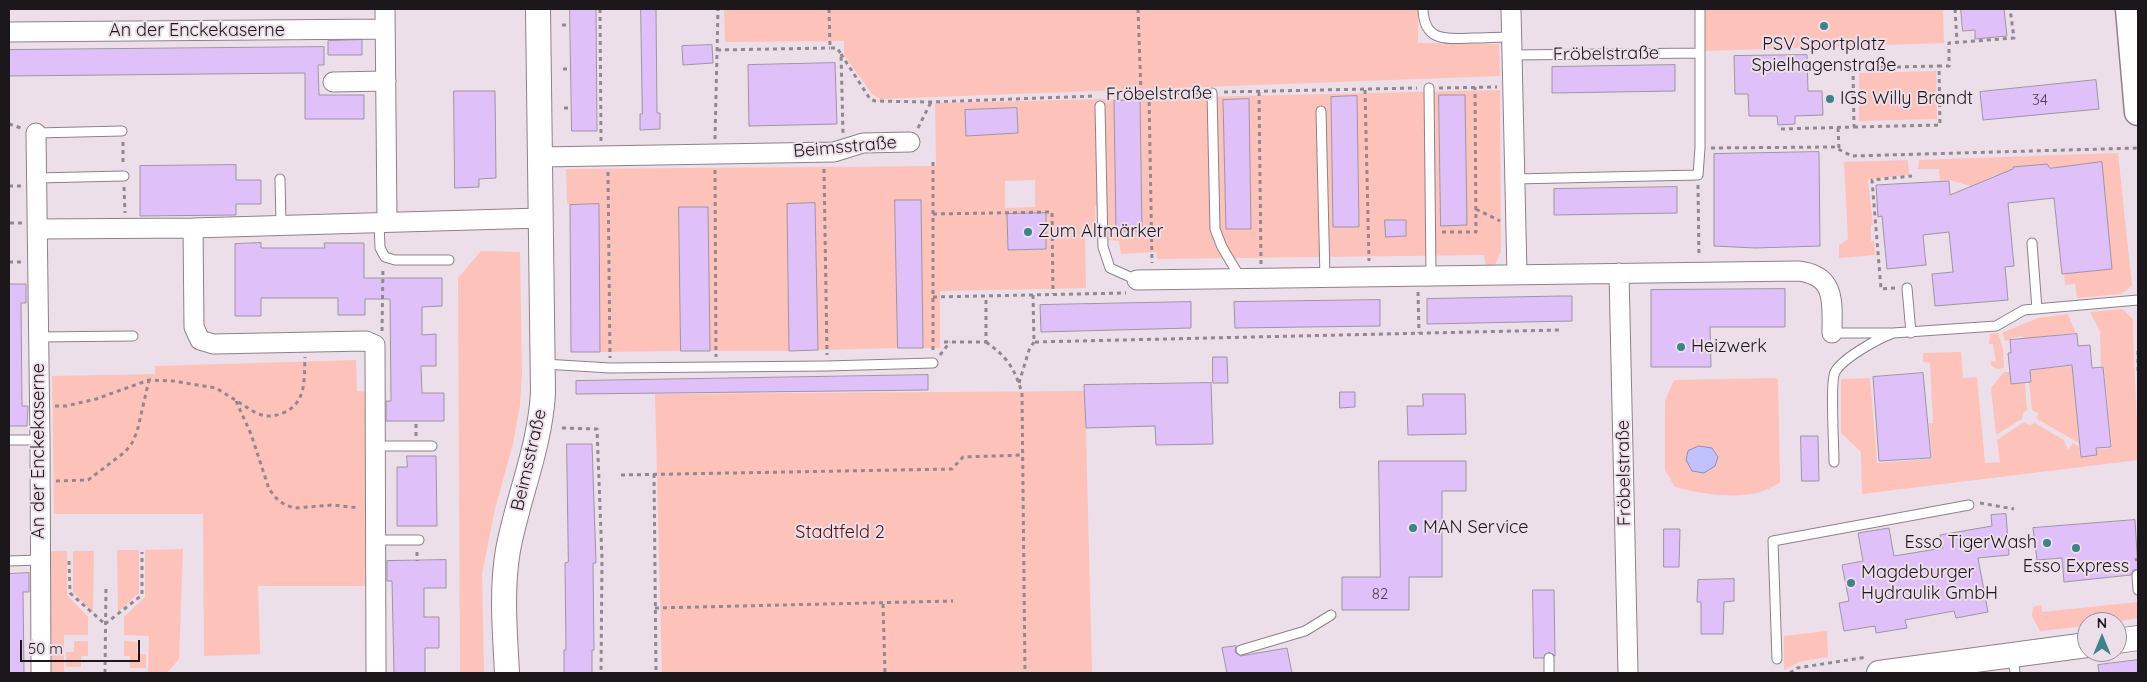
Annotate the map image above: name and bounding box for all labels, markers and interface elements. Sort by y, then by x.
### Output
street label: An der Enckekaserne [109,20,285,42]
marker: PSV Sportplatz Spielhagenstraße [1818,20,1830,32]
place label: PSV Sportplatz Spielhagenstraße [1751,34,1897,76]
street label: Fröbelstraße [1553,42,1659,66]
street label: Fröbelstraße [1106,82,1212,106]
place label: IGS Willy Brandt [1840,88,1973,110]
house number: 34 [2032,91,2048,109]
marker: IGS Willy Brandt [1824,93,1836,105]
street label: Beimsstraße [792,132,898,162]
place label: Zum Altmärker [1038,221,1163,243]
marker: Zum Altmärker [1022,226,1034,238]
place label: Heizwerk [1691,336,1767,358]
marker: Heizwerk [1675,341,1687,353]
street label: An der Enckekaserne [28,363,50,539]
street label: Beimsstraße [507,407,551,513]
street label: Fröbelstraße [1612,420,1636,526]
place label: MAN Service [1423,517,1529,539]
park label: Stadtfeld 2 [795,522,885,544]
marker: MAN Service [1407,522,1419,534]
place label: Esso TigerWash [1905,532,2037,554]
marker: Esso TigerWash [2041,537,2053,549]
marker: Esso Express [2070,542,2082,554]
place label: Esso Express [2023,556,2129,578]
place label: Magdeburger Hydraulik GmbH [1861,562,1998,604]
marker: Magdeburger Hydraulik GmbH [1845,577,1857,589]
house number: 82 [1372,585,1388,603]
north arrow [2077,612,2127,662]
text: N [2097,614,2107,632]
scale bar [22,630,142,662]
text: 50 m [28,639,63,658]

